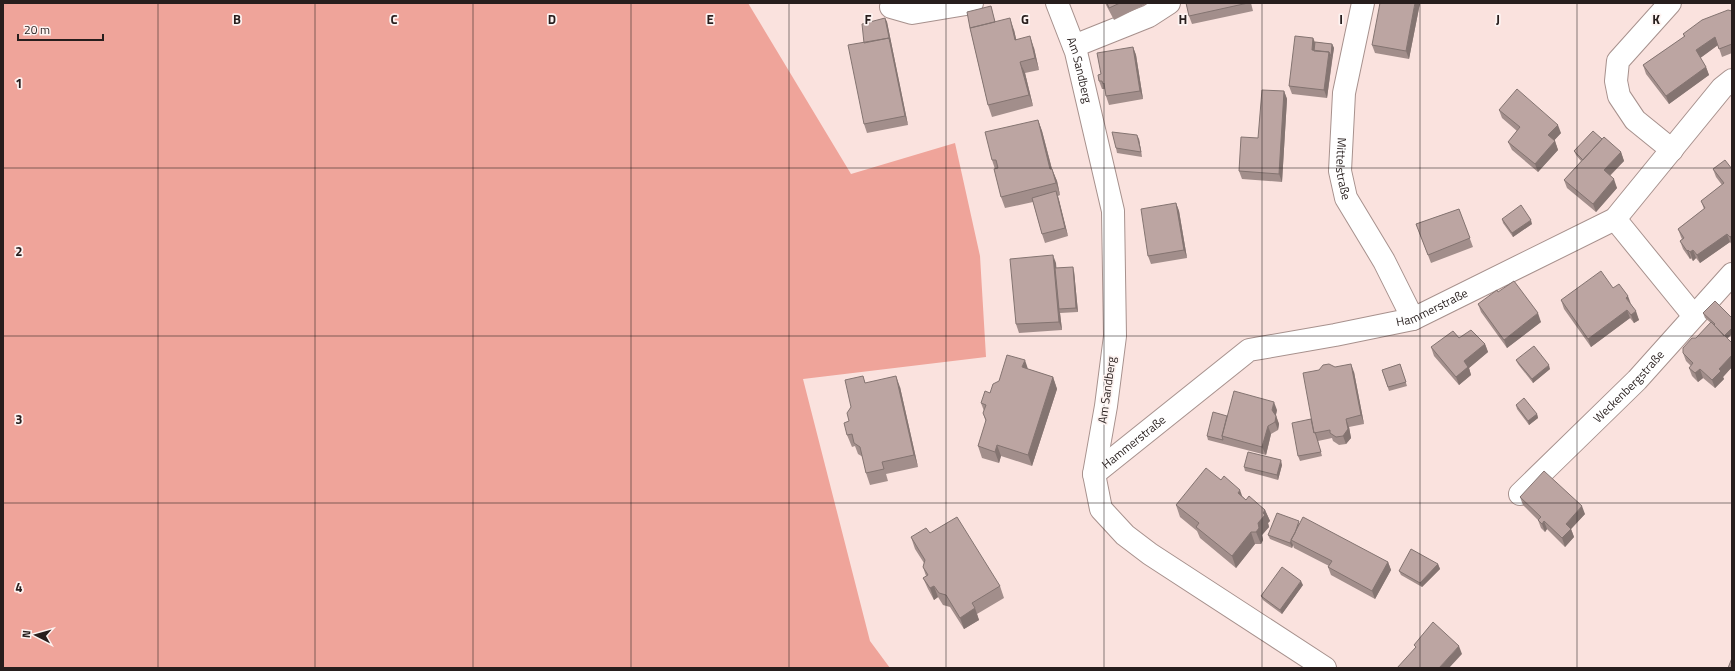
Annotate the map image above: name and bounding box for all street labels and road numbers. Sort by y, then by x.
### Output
street label: Am Sandberg [1062,34,1098,105]
street label: Mittelstraße [1331,137,1356,202]
street label: Hammerstraße [1394,283,1471,331]
street label: Weckenbergstraße [1588,346,1669,427]
street label: Am Sandberg [1092,355,1121,425]
street label: Hammerstraße [1097,410,1170,473]

